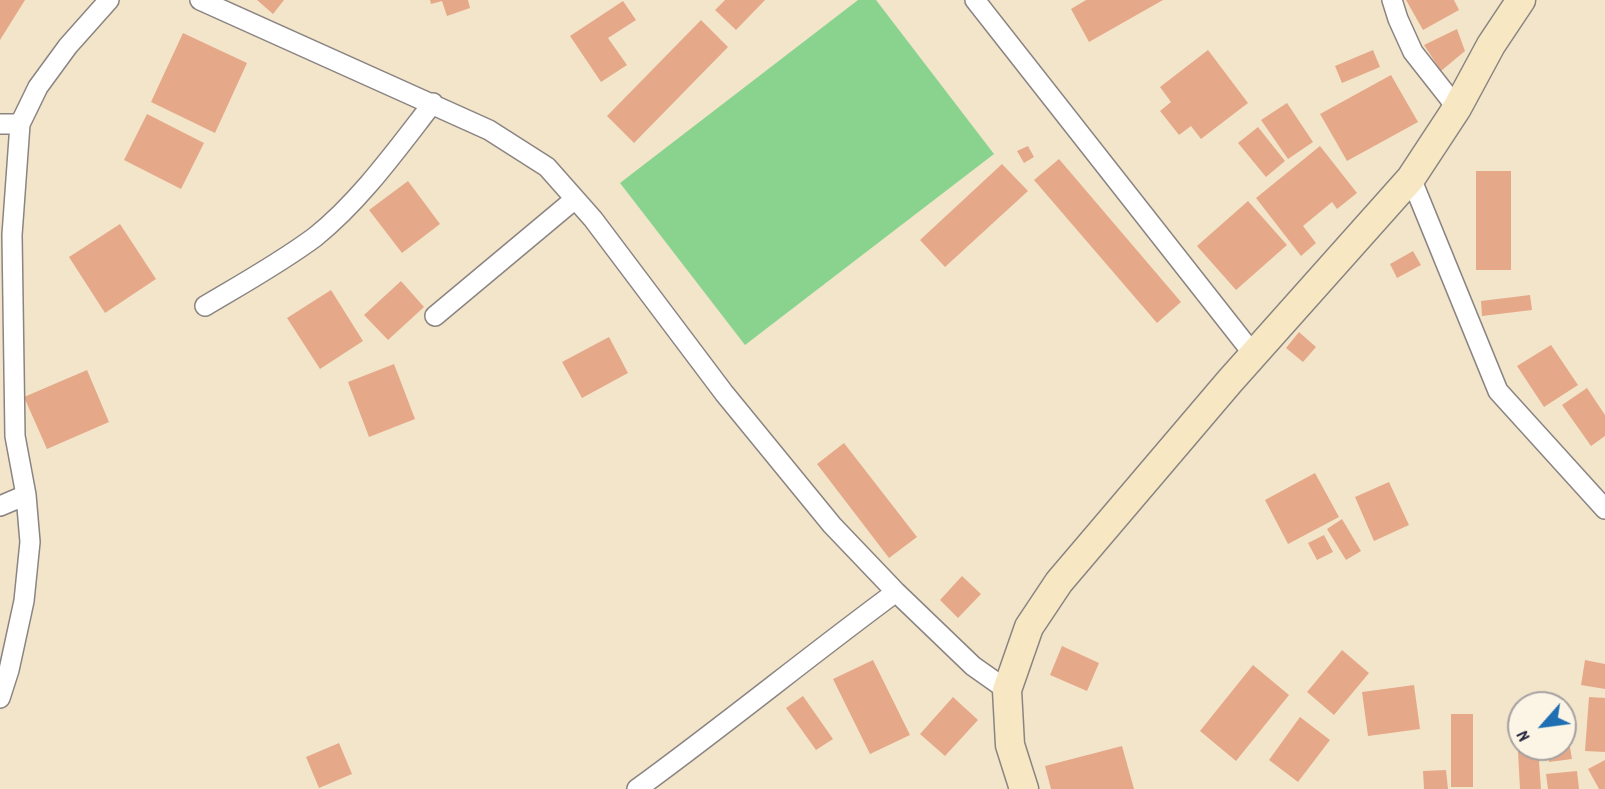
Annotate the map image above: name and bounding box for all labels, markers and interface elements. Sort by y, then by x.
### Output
north arrow [1507,691,1577,761]
text: N [1511,725,1539,746]

